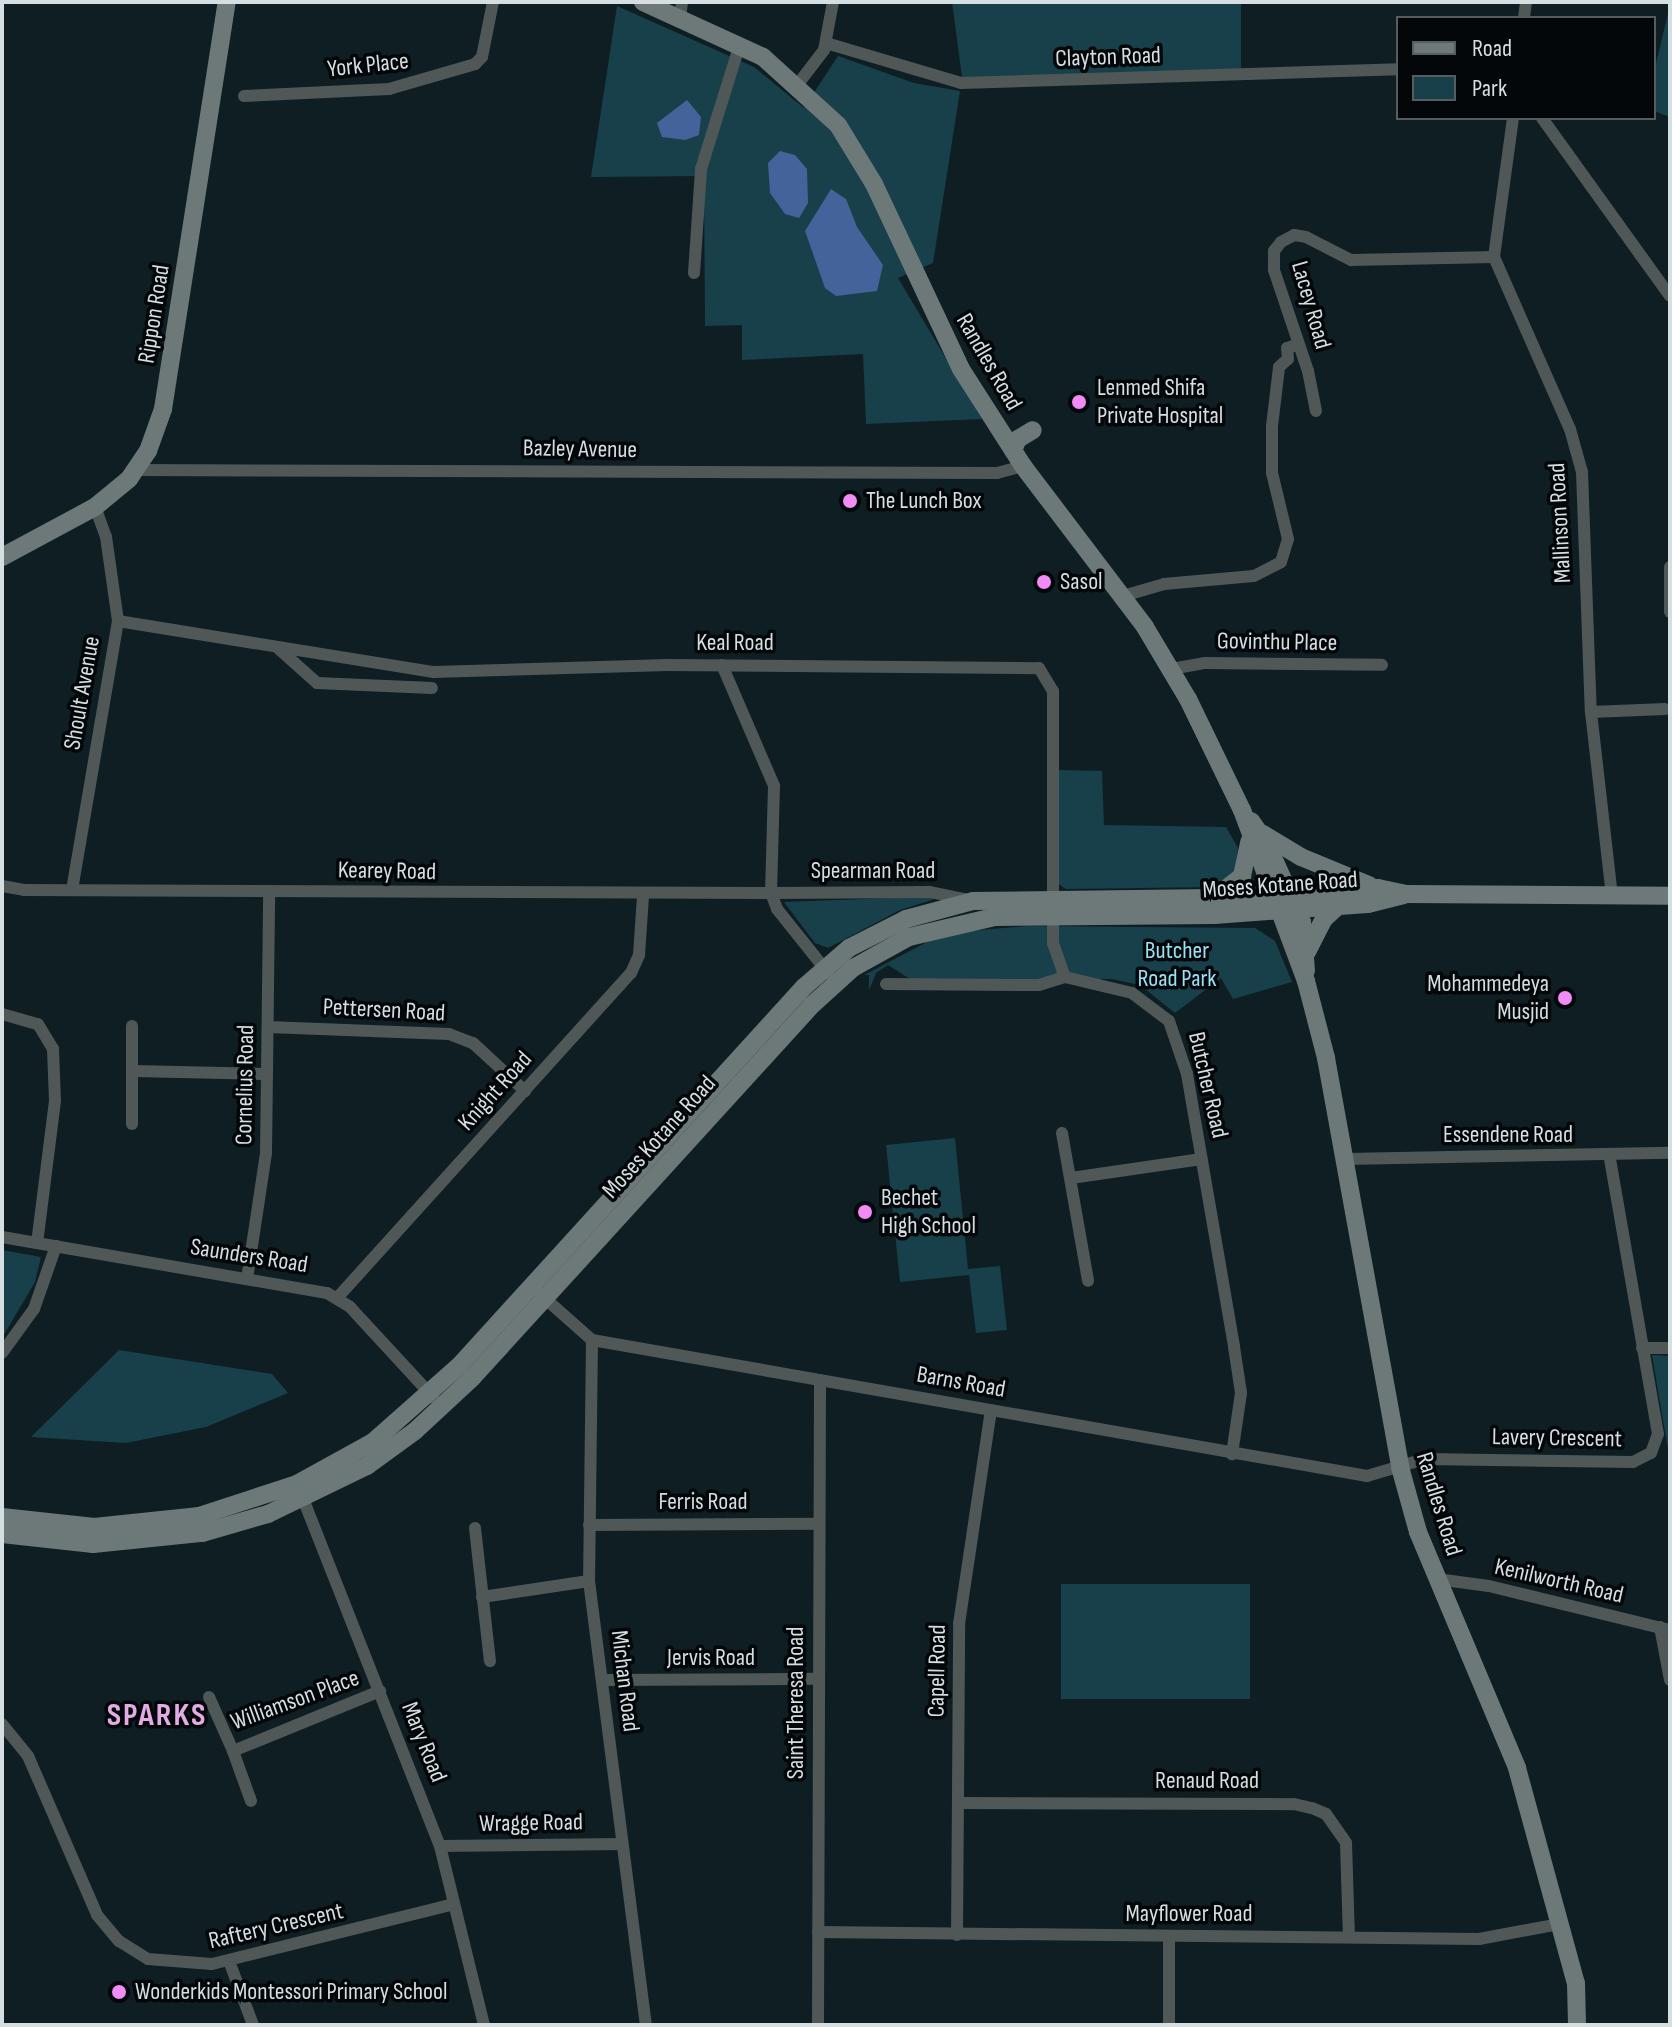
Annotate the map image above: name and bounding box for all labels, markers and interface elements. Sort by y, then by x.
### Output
legend [1396,16,1656,120]
text: Road [1472,34,1512,63]
street label: Clayton Road [1055,41,1161,73]
street label: York Place [326,46,410,84]
text: Park [1472,74,1507,103]
street label: Lacey Road [1285,258,1337,352]
street label: Rippon Road [132,263,176,365]
street label: Randles Road [950,309,1028,415]
place label: Lenmed Shifa Private Hospital [1097,374,1223,430]
marker: Lenmed Shifa Private Hospital [1068,391,1090,413]
street label: Bazley Avenue [523,434,637,464]
street label: Mallinson Road [1542,462,1578,584]
place label: The Lunch Box [866,487,982,515]
marker: The Lunch Box [841,492,859,510]
place label: Sasol [1060,568,1103,596]
marker: Sasol [1035,573,1053,591]
street label: Govinthu Place [1217,627,1337,657]
street label: Keal Road [696,629,774,657]
street label: Shoult Avenue [58,634,106,752]
street label: Kearey Road [338,856,436,886]
street label: Spearman Road [811,857,935,885]
street label: Moses Kotane Road [1201,865,1359,905]
park label: Butcher Road Park [1138,937,1216,993]
place label: Mohammedeya Musjid [1427,970,1549,1026]
marker: Mohammedeya Musjid [1556,989,1574,1007]
street label: Pettersen Road [322,992,446,1028]
street label: Cornelius Road [230,1025,260,1145]
street label: Butcher Road [1182,1029,1234,1141]
street label: Knight Road [452,1045,538,1137]
street label: Moses Kotane Road [596,1070,722,1204]
street label: Essendene Road [1443,1121,1573,1149]
place label: Bechet High School [881,1184,976,1240]
marker: Bechet High School [856,1203,874,1221]
street label: Saunders Road [188,1233,310,1279]
street label: Barns Road [914,1360,1008,1404]
street label: Lavery Crescent [1492,1422,1622,1454]
street label: Randles Road [1410,1449,1468,1559]
street label: Ferris Road [658,1488,748,1516]
street label: Kenilworth Road [1492,1552,1626,1610]
street label: Capell Road [922,1624,952,1718]
street label: Saint Theresa Road [782,1627,810,1779]
street label: Michan Road [604,1629,646,1733]
street label: Jervis Road [667,1644,755,1672]
street label: Williamson Place [227,1664,363,1736]
district label: SPARKS [107,1697,207,1735]
street label: Mary Road [395,1698,453,1786]
street label: Renaud Road [1155,1767,1259,1795]
street label: Wragge Road [479,1808,583,1838]
street label: Raftery Crescent [206,1897,346,1955]
street label: Mayflower Road [1126,1900,1252,1928]
place label: Wonderkids Montessori Primary School [135,1978,447,2006]
marker: Wonderkids Montessori Primary School [110,1983,128,2001]

